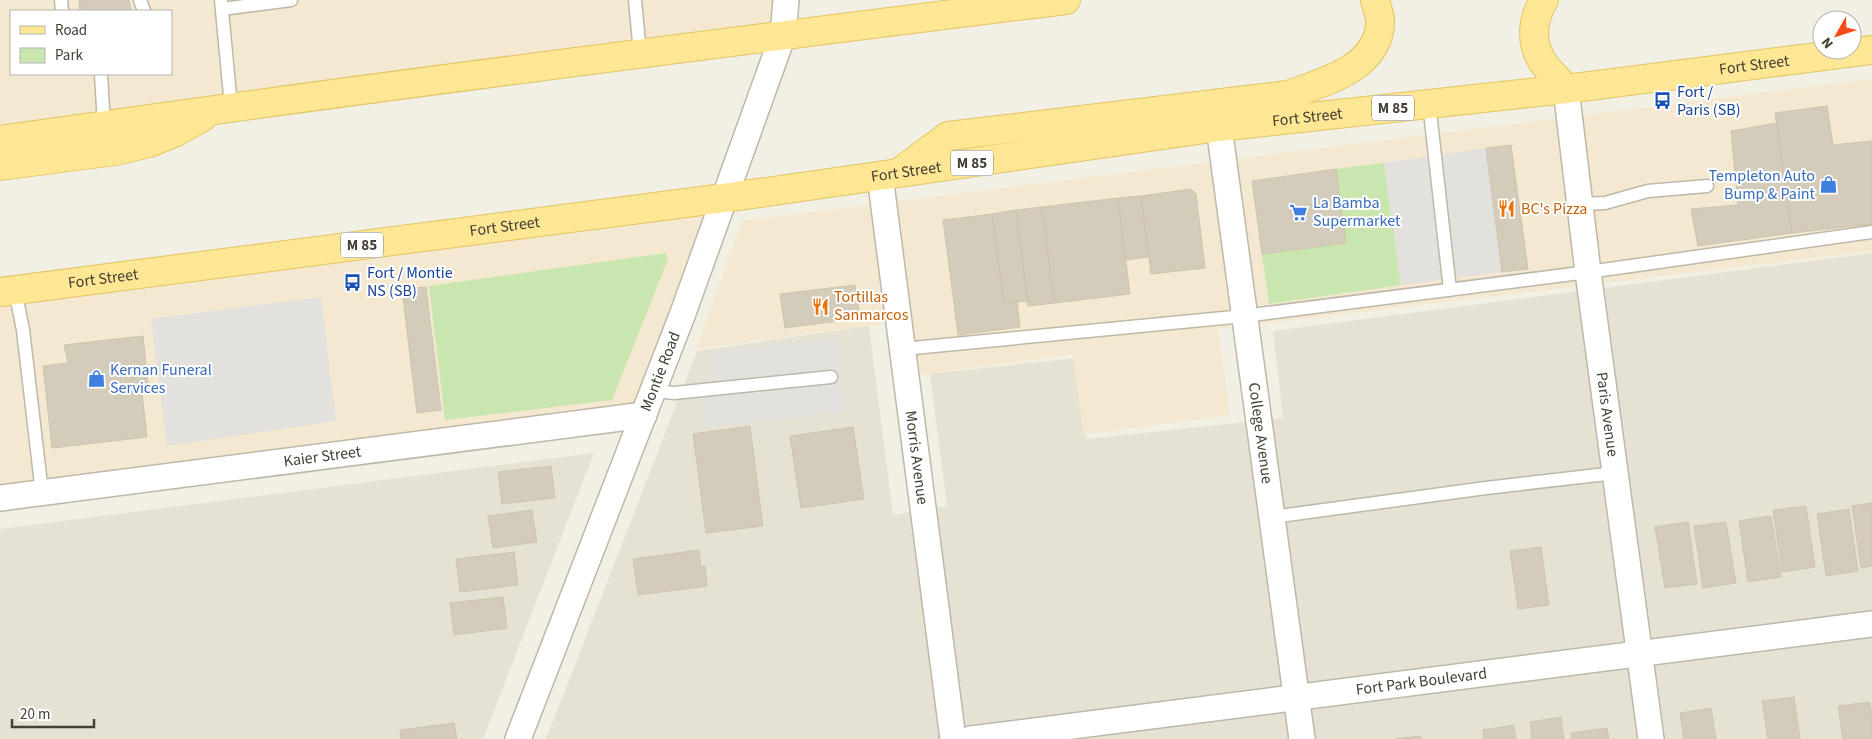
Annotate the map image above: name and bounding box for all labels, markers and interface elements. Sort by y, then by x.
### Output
legend [10,10,172,75]
north arrow [1812,10,1862,60]
text: Road [55,20,87,41]
text: N [1817,33,1838,52]
text: Park [55,45,84,66]
street label: Fort Street [1718,50,1791,80]
place label: Fort / Paris (SB) [1677,81,1740,121]
bus stop icon: Fort / Paris (SB) [1653,91,1673,111]
road number: M 85 [1372,96,1414,120]
street label: Fort Street [1271,102,1344,132]
road number: M 85 [951,150,993,176]
street label: Fort Street [870,156,943,188]
place label: Templeton Auto Bump & Paint [1709,165,1816,205]
shop icon: Templeton Auto Bump & Paint [1819,175,1839,195]
place label: La Bamba Supermarket [1313,192,1401,232]
place label: BC's Pizza [1521,198,1587,220]
restaurant icon: BC's Pizza [1497,199,1517,219]
supermarket icon: La Bamba Supermarket [1289,202,1309,222]
street label: Fort Street [468,211,542,242]
road number: M 85 [341,232,383,258]
place label: Fort / Montie NS (SB) [367,262,453,302]
street label: Fort Street [67,263,140,294]
bus stop icon: Fort / Montie NS (SB) [343,272,363,292]
place label: Tortillas Sanmarcos [834,286,909,326]
restaurant icon: Tortillas Sanmarcos [810,296,830,316]
street label: Montie Road [635,328,686,415]
place label: Kernan Funeral Services [110,359,212,399]
shop icon: Kernan Funeral Services [86,369,106,389]
street label: Paris Avenue [1591,371,1624,458]
street label: College Avenue [1243,381,1278,485]
street label: Morris Avenue [900,409,934,506]
street label: Kaier Street [282,440,363,472]
street label: Fort Park Boulevard [1354,662,1488,701]
scale bar [12,696,95,728]
text: 20 m [20,704,50,725]

